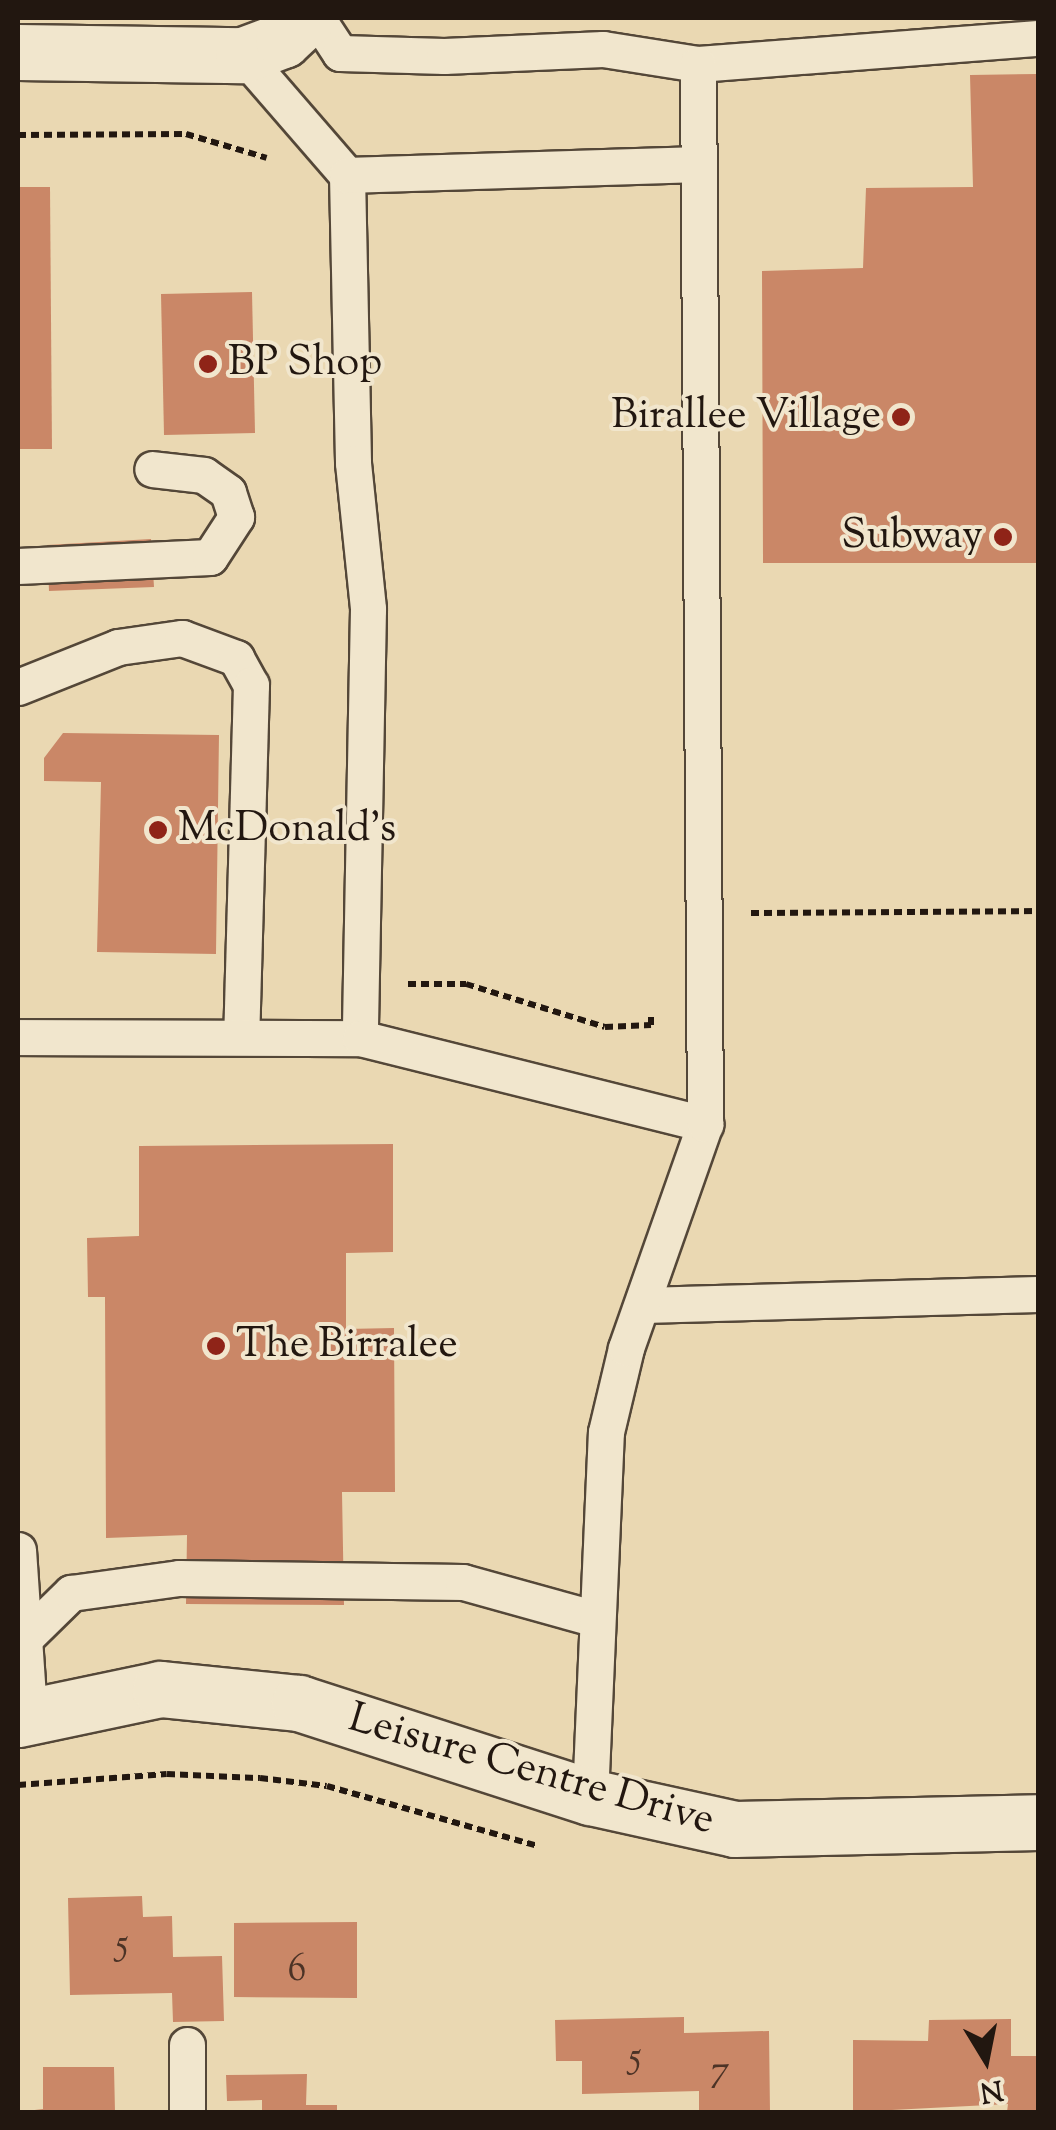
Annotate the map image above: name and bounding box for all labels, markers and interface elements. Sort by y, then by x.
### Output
place label: BP Shop [228,339,382,389]
marker: BP Shop [197,353,219,375]
place label: Birallee Village [611,392,881,442]
marker: Birallee Village [890,406,912,428]
place label: Subway [841,512,983,562]
marker: Subway [992,526,1014,548]
place label: McDonald's [178,805,396,855]
marker: McDonald's [147,819,169,841]
place label: The Birralee [236,1321,458,1371]
marker: The Birralee [205,1335,227,1357]
street label: Leisure Centre Drive [342,1695,720,1847]
house number: 5 [116,1923,128,1969]
house number: 6 [288,1949,306,1995]
north arrow [936,2010,1036,2110]
house number: 5 [629,2036,641,2082]
house number: 7 [710,2050,730,2096]
text: N [977,2068,1006,2111]

